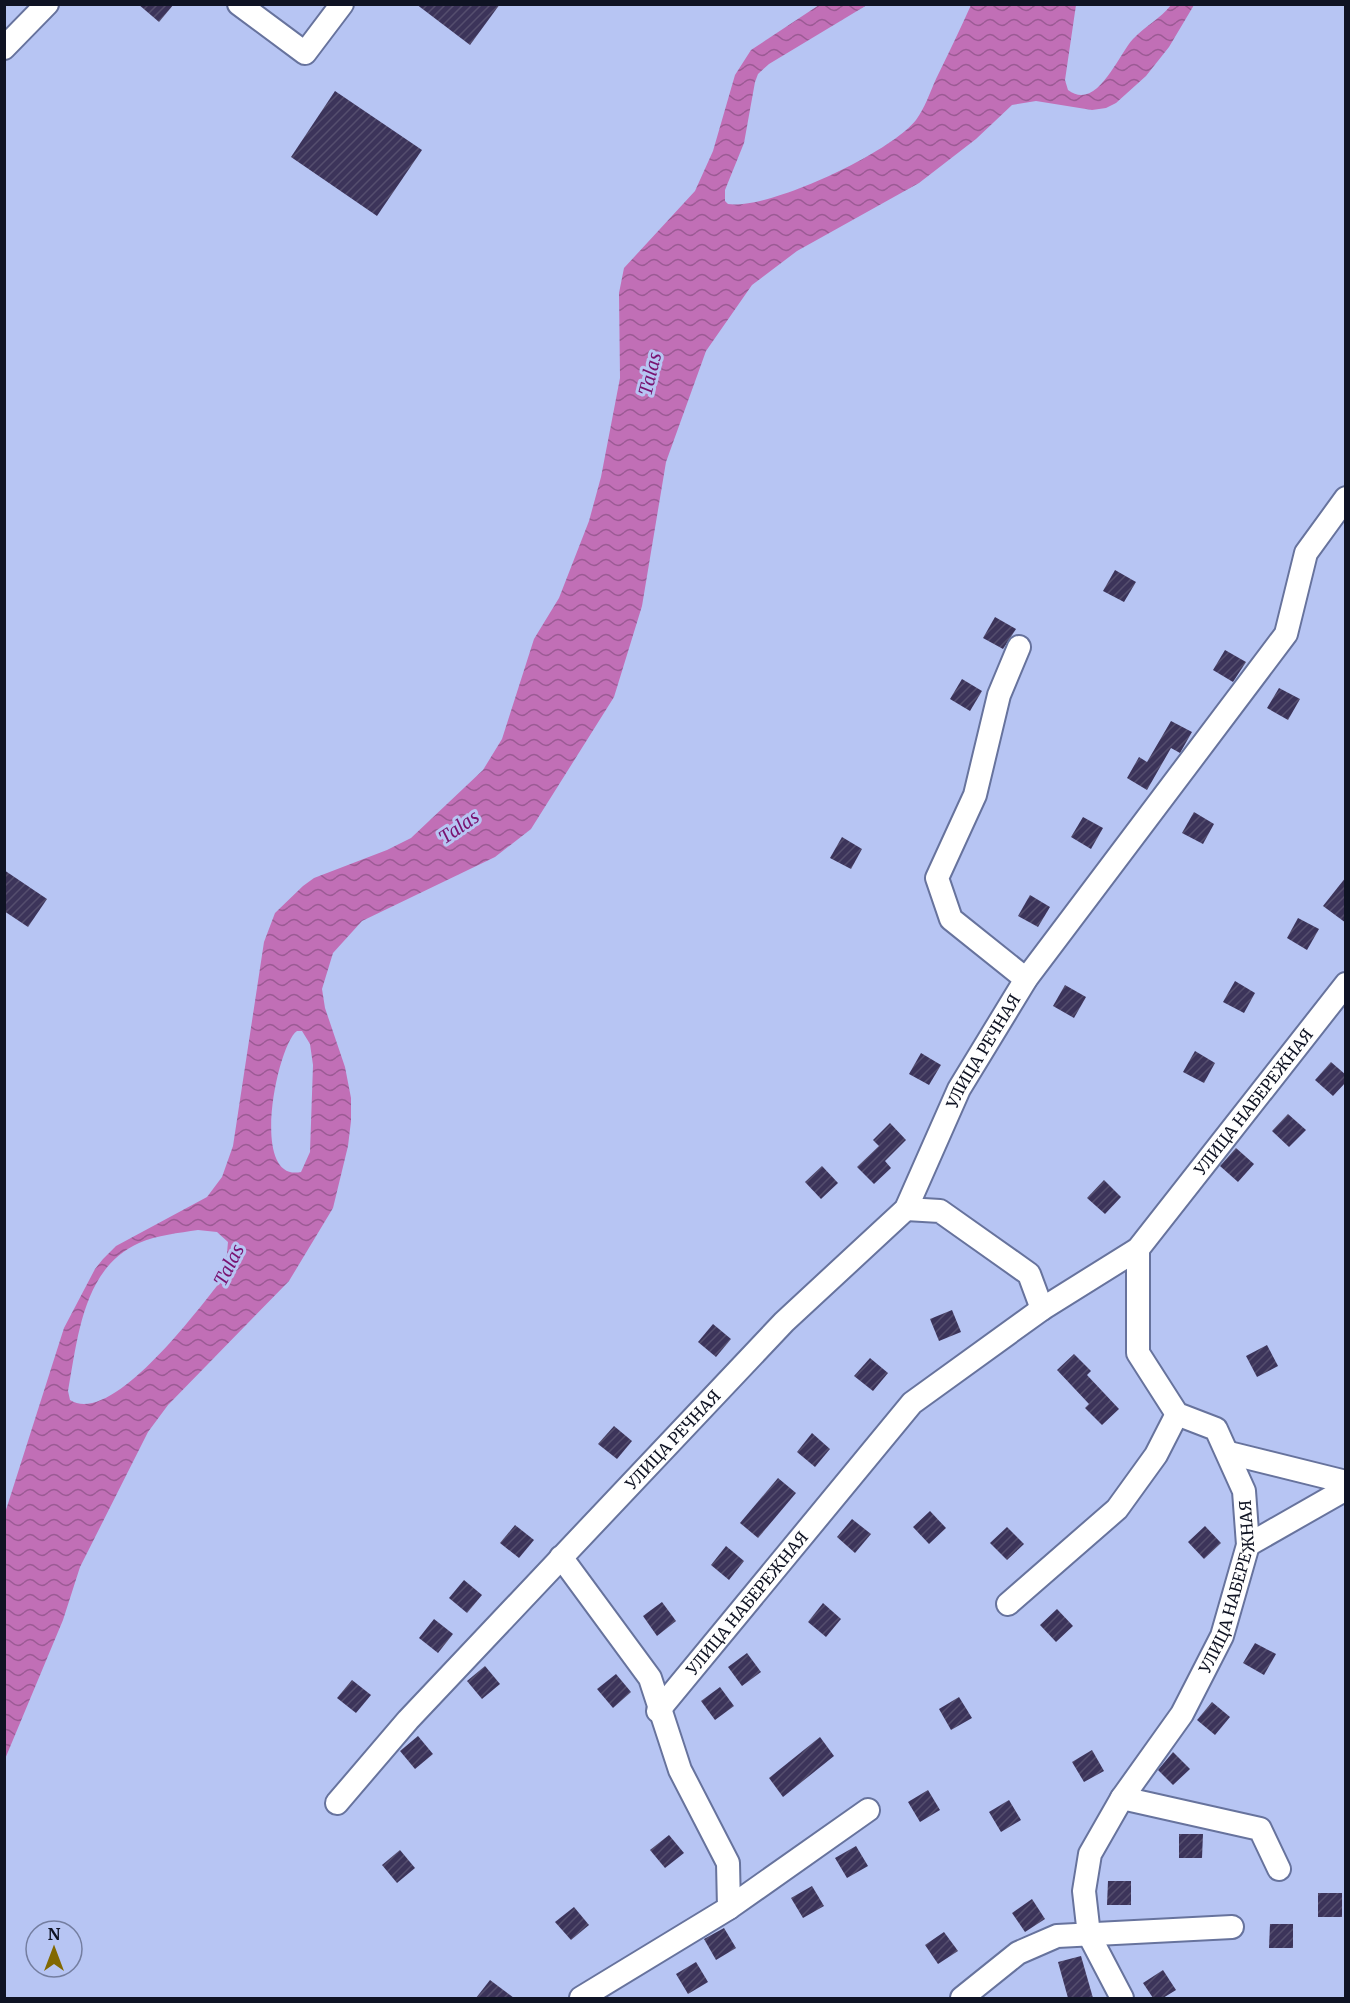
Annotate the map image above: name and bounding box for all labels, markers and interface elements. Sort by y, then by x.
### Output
water label: Talas [634,350,666,398]
water label: Talas [434,805,484,849]
street label: УЛИЦА РЕЧНАЯ [941,990,1024,1112]
street label: УЛИЦА НАБЕРЕЖНАЯ [1189,1025,1317,1180]
water label: Talas [209,1240,249,1290]
street label: УЛИЦА РЕЧНАЯ [621,1386,725,1494]
street label: УЛИЦА НАБЕРЕЖНАЯ [1194,1499,1259,1677]
street label: УЛИЦА НАБЕРЕЖНАЯ [681,1527,812,1680]
north arrow [24,1919,84,1979]
text: N [48,1924,61,1944]

